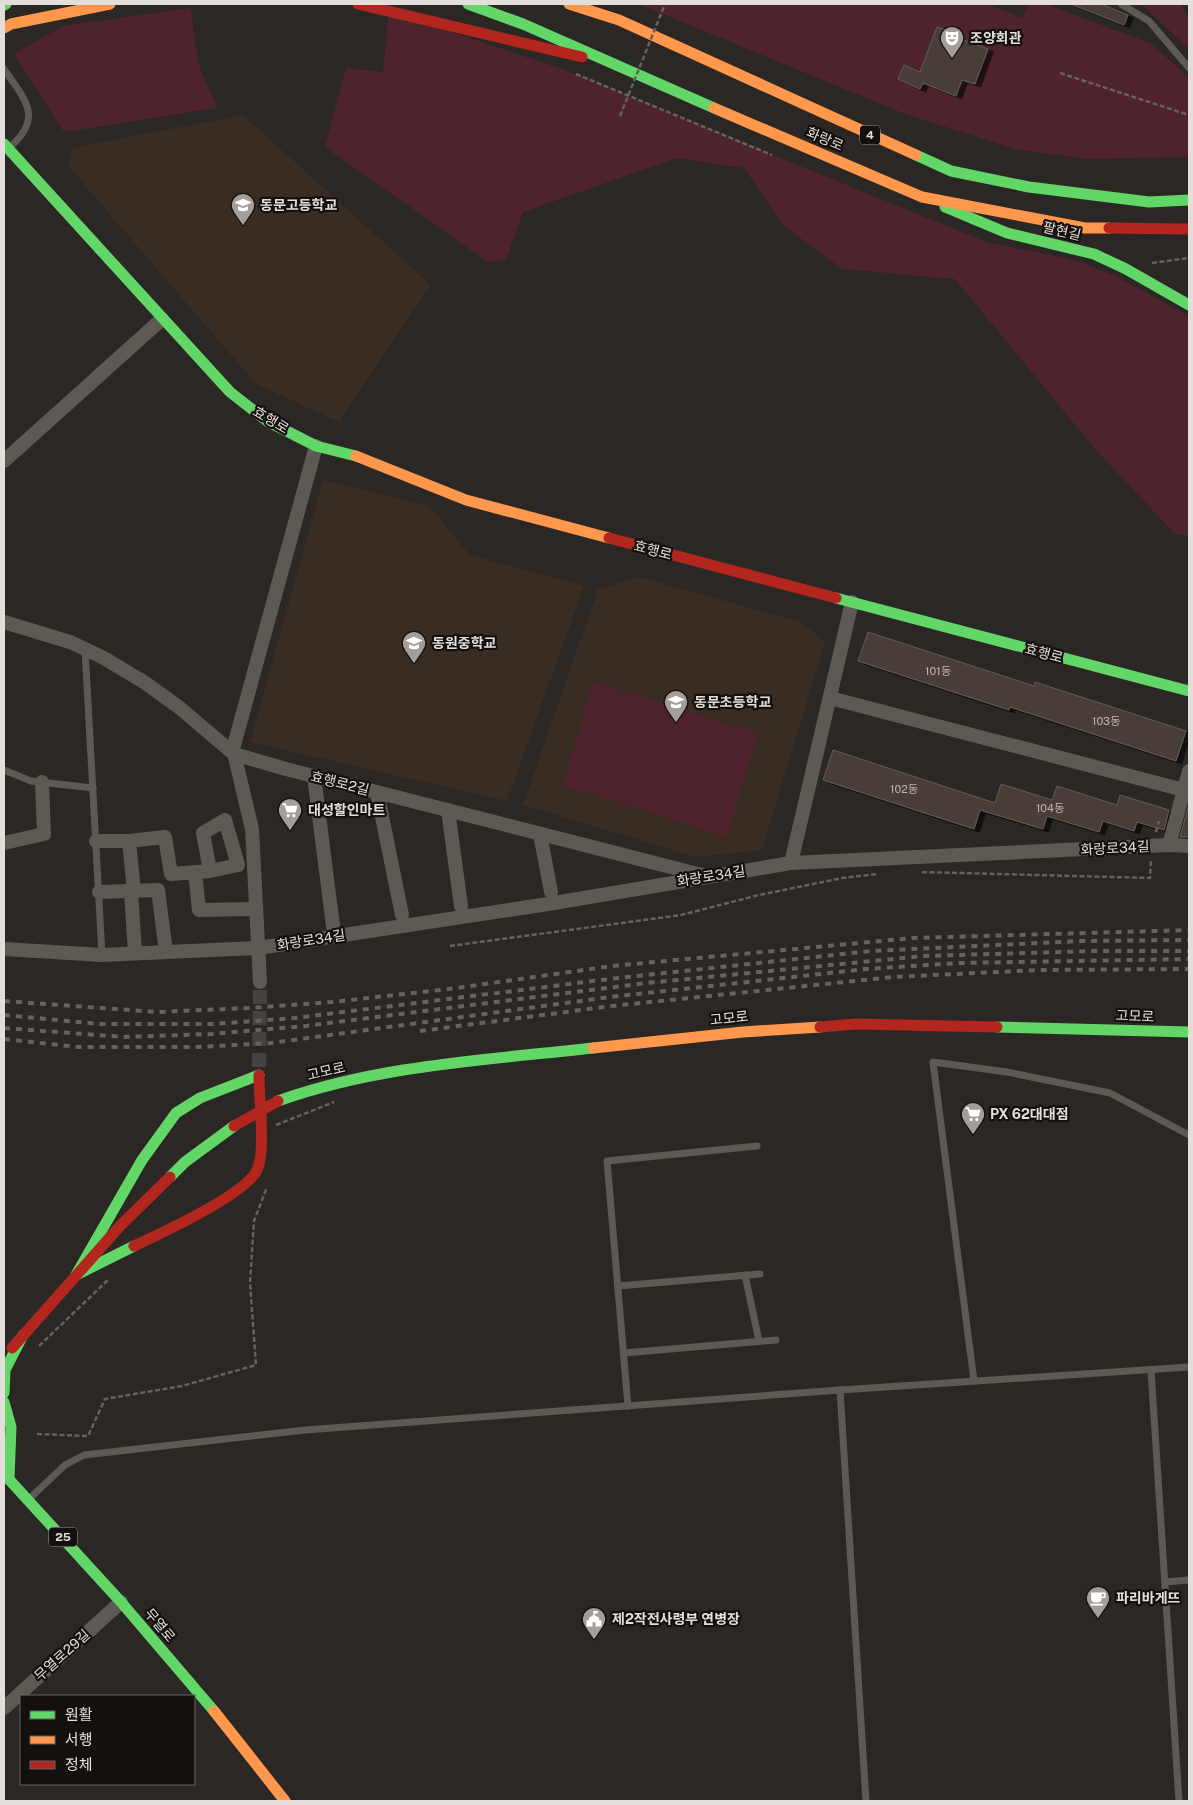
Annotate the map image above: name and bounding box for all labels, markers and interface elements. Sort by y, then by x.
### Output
theatre icon: 조양회관 [939,25,965,59]
place label: 조양회관 [970,30,1022,46]
street label: 화랑로 [804,124,846,154]
road number: 4 [860,126,880,144]
school or university icon: 동문고등학교 [230,192,256,226]
place label: 동문고등학교 [260,197,337,213]
street label: 팔현길 [1041,219,1083,243]
street label: 효행로 [250,403,292,437]
street label: 효행로 [632,537,674,563]
school or university icon: 동원중학교 [401,630,427,664]
place label: 동원중학교 [432,635,497,651]
street label: 효행로 [1023,640,1065,666]
house number: 101동 [925,665,951,677]
school or university icon: 동문초등학교 [663,689,689,723]
place label: 동문초등학교 [694,694,771,710]
house number: 103동 [1092,715,1120,727]
street label: 효행로2길 [309,768,371,798]
house number: 102동 [890,783,918,795]
supermarket icon: 대성할인마트 [277,797,303,831]
place label: 대성할인마트 [308,802,385,818]
house number: 104동 [1036,802,1064,814]
street label: 화랑로34길 [1080,838,1150,858]
street label: 화랑로34길 [676,863,746,889]
street label: 화랑로34길 [276,927,346,953]
street label: 고모로 [1115,1007,1155,1025]
street label: 고모로 [709,1008,749,1028]
street label: 고모로 [305,1059,347,1083]
supermarket icon: PX 62대대점 [960,1101,986,1135]
place label: PX 62대대점 [990,1106,1069,1122]
road number: 25 [49,1528,77,1546]
cafe icon: 파리바게뜨 [1085,1585,1111,1619]
place label: 파리바게뜨 [1116,1590,1181,1606]
street label: 무열로 [141,1605,179,1645]
public building icon: 제2작전사령부 연병장 [581,1606,607,1640]
place label: 제2작전사령부 연병장 [612,1611,740,1627]
street label: 무열로29길 [31,1626,93,1684]
legend [20,1695,195,1785]
text: 원활 [65,1706,93,1723]
text: 서행 [65,1731,93,1748]
text: 정체 [65,1756,93,1773]

